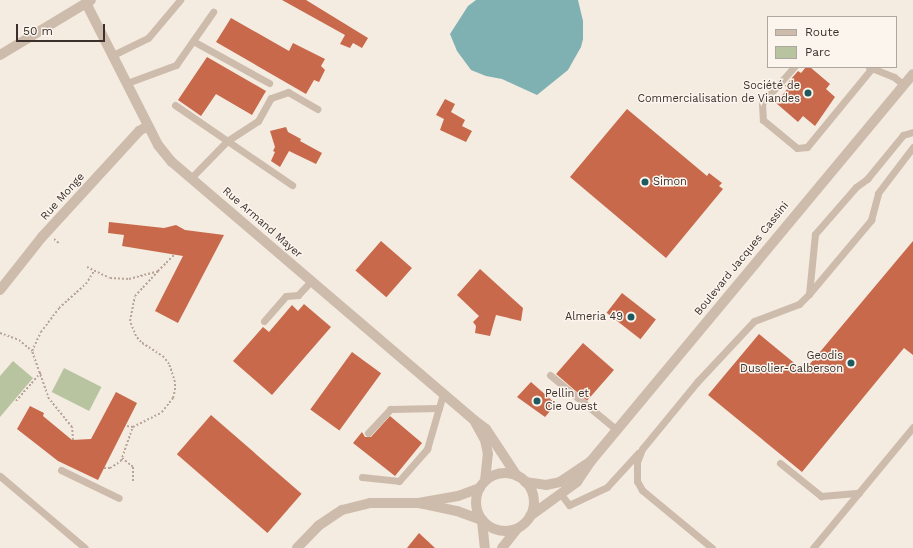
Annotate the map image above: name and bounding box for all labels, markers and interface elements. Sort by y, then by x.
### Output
scale bar [18,16,107,42]
legend [767,16,897,68]
text: 50 m [23,24,53,38]
text: Route [805,25,839,39]
text: Parc [805,45,831,59]
place label: Société de Commercialisation de Viandes [637,80,800,106]
marker: Société de Commercialisation de Viandes [803,88,813,98]
street label: Rue Monge [38,171,88,223]
place label: Simon [653,175,687,189]
marker: Simon [640,177,650,187]
street label: Rue Armand Mayer [219,185,305,261]
street label: Boulevard Jacques Cassini [692,199,792,319]
place label: Almeria 49 [565,310,623,324]
marker: Almeria 49 [626,312,636,322]
place label: Geodis Dusolier-Calberson [740,350,843,376]
marker: Geodis Dusolier-Calberson [846,358,856,368]
place label: Pellin et Cie Ouest [545,388,597,414]
marker: Pellin et Cie Ouest [532,396,542,406]

